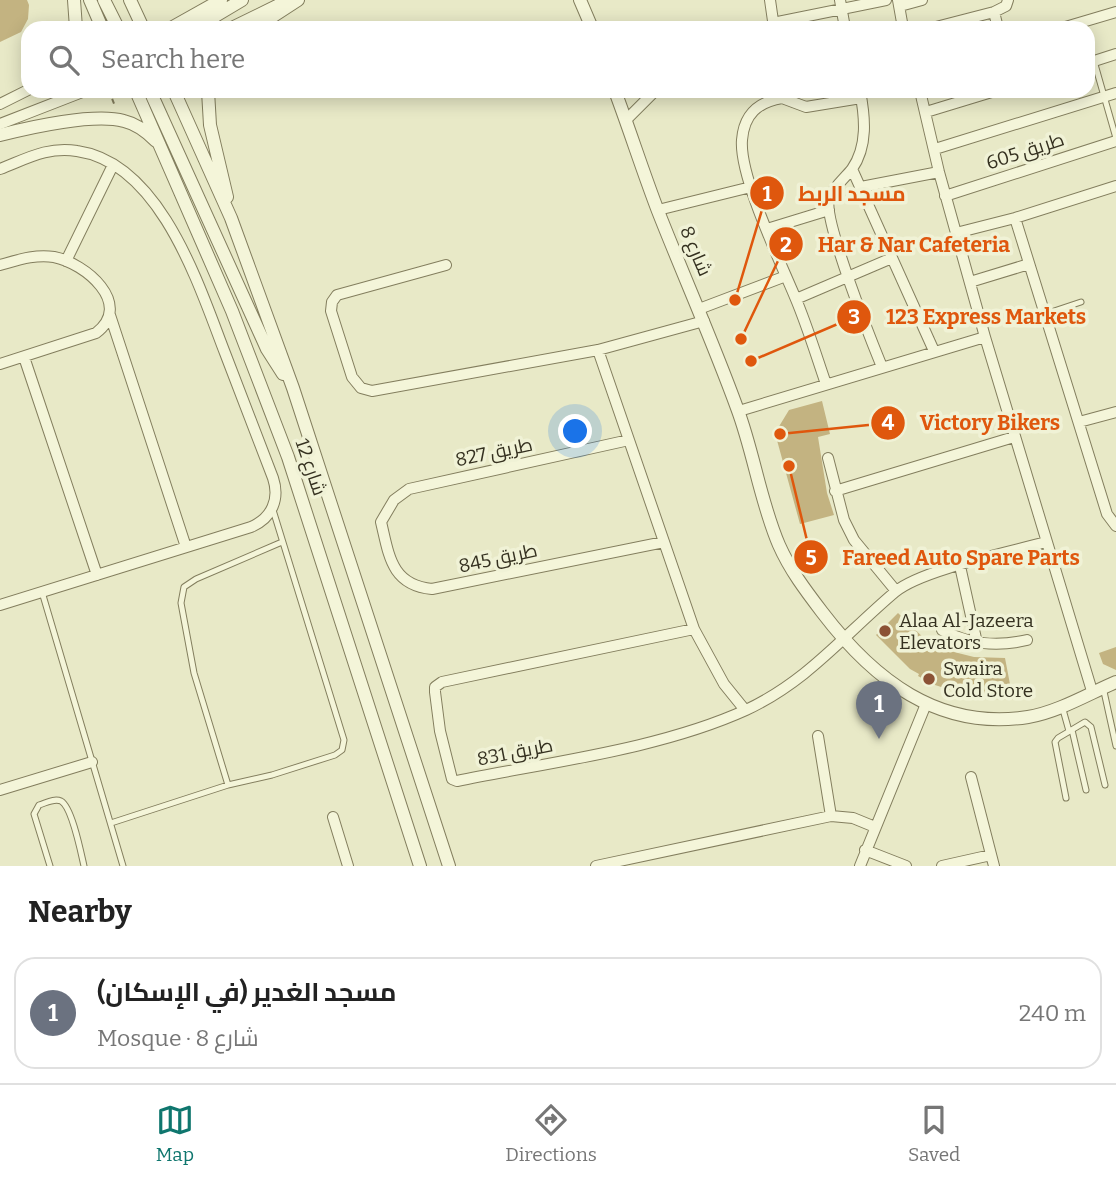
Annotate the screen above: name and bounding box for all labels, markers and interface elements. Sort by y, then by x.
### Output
search box [21,21,1095,98]
icon: search [45,41,83,79]
text: Search here [101,44,245,75]
street label: طريق 605 [983,128,1067,175]
callout: مسجد الربط [749,172,920,214]
text: 1 [762,181,772,207]
text: مسجد الربط [798,181,906,207]
street label: شارع 8 [673,223,717,280]
callout: Har & Nar Cafeteria [769,223,1024,265]
text: 2 [780,232,792,258]
text: Har & Nar Cafeteria [818,232,1010,258]
callout: 123 Express Markets [837,296,1100,338]
text: 3 [848,304,860,330]
text: 123 Express Markets [886,304,1086,330]
callout: Victory Bikers [870,402,1074,444]
text: 4 [882,410,895,436]
text: Victory Bikers [920,410,1060,436]
your location [558,414,592,448]
street label: طريق 827 [453,433,535,472]
street label: شارع 12 [289,436,331,499]
callout: Fareed Auto Spare Parts [793,536,1094,578]
street label: طريق 845 [457,538,540,579]
text: 5 [805,545,817,571]
text: Fareed Auto Spare Parts [842,545,1080,571]
place label: Alaa Al-Jazeera Elevators [899,609,1034,654]
marker: Alaa Al-Jazeera Elevators [877,623,893,639]
place label: Swaira Cold Store [943,657,1033,702]
marker: Swaira Cold Store [921,671,937,687]
pin: 1 [856,681,902,739]
street label: طريق 831 [475,733,555,772]
text: Nearby [28,894,132,930]
text: مسجد الغدير (في الإسكان) [97,977,396,1008]
text: 1 [48,999,58,1027]
text: 240 m [1019,999,1086,1027]
text: Mosque · شارع 8 [97,1024,259,1052]
tab: Map [156,1101,194,1166]
tab: Directions [505,1101,597,1166]
tab: Saved [908,1101,960,1166]

